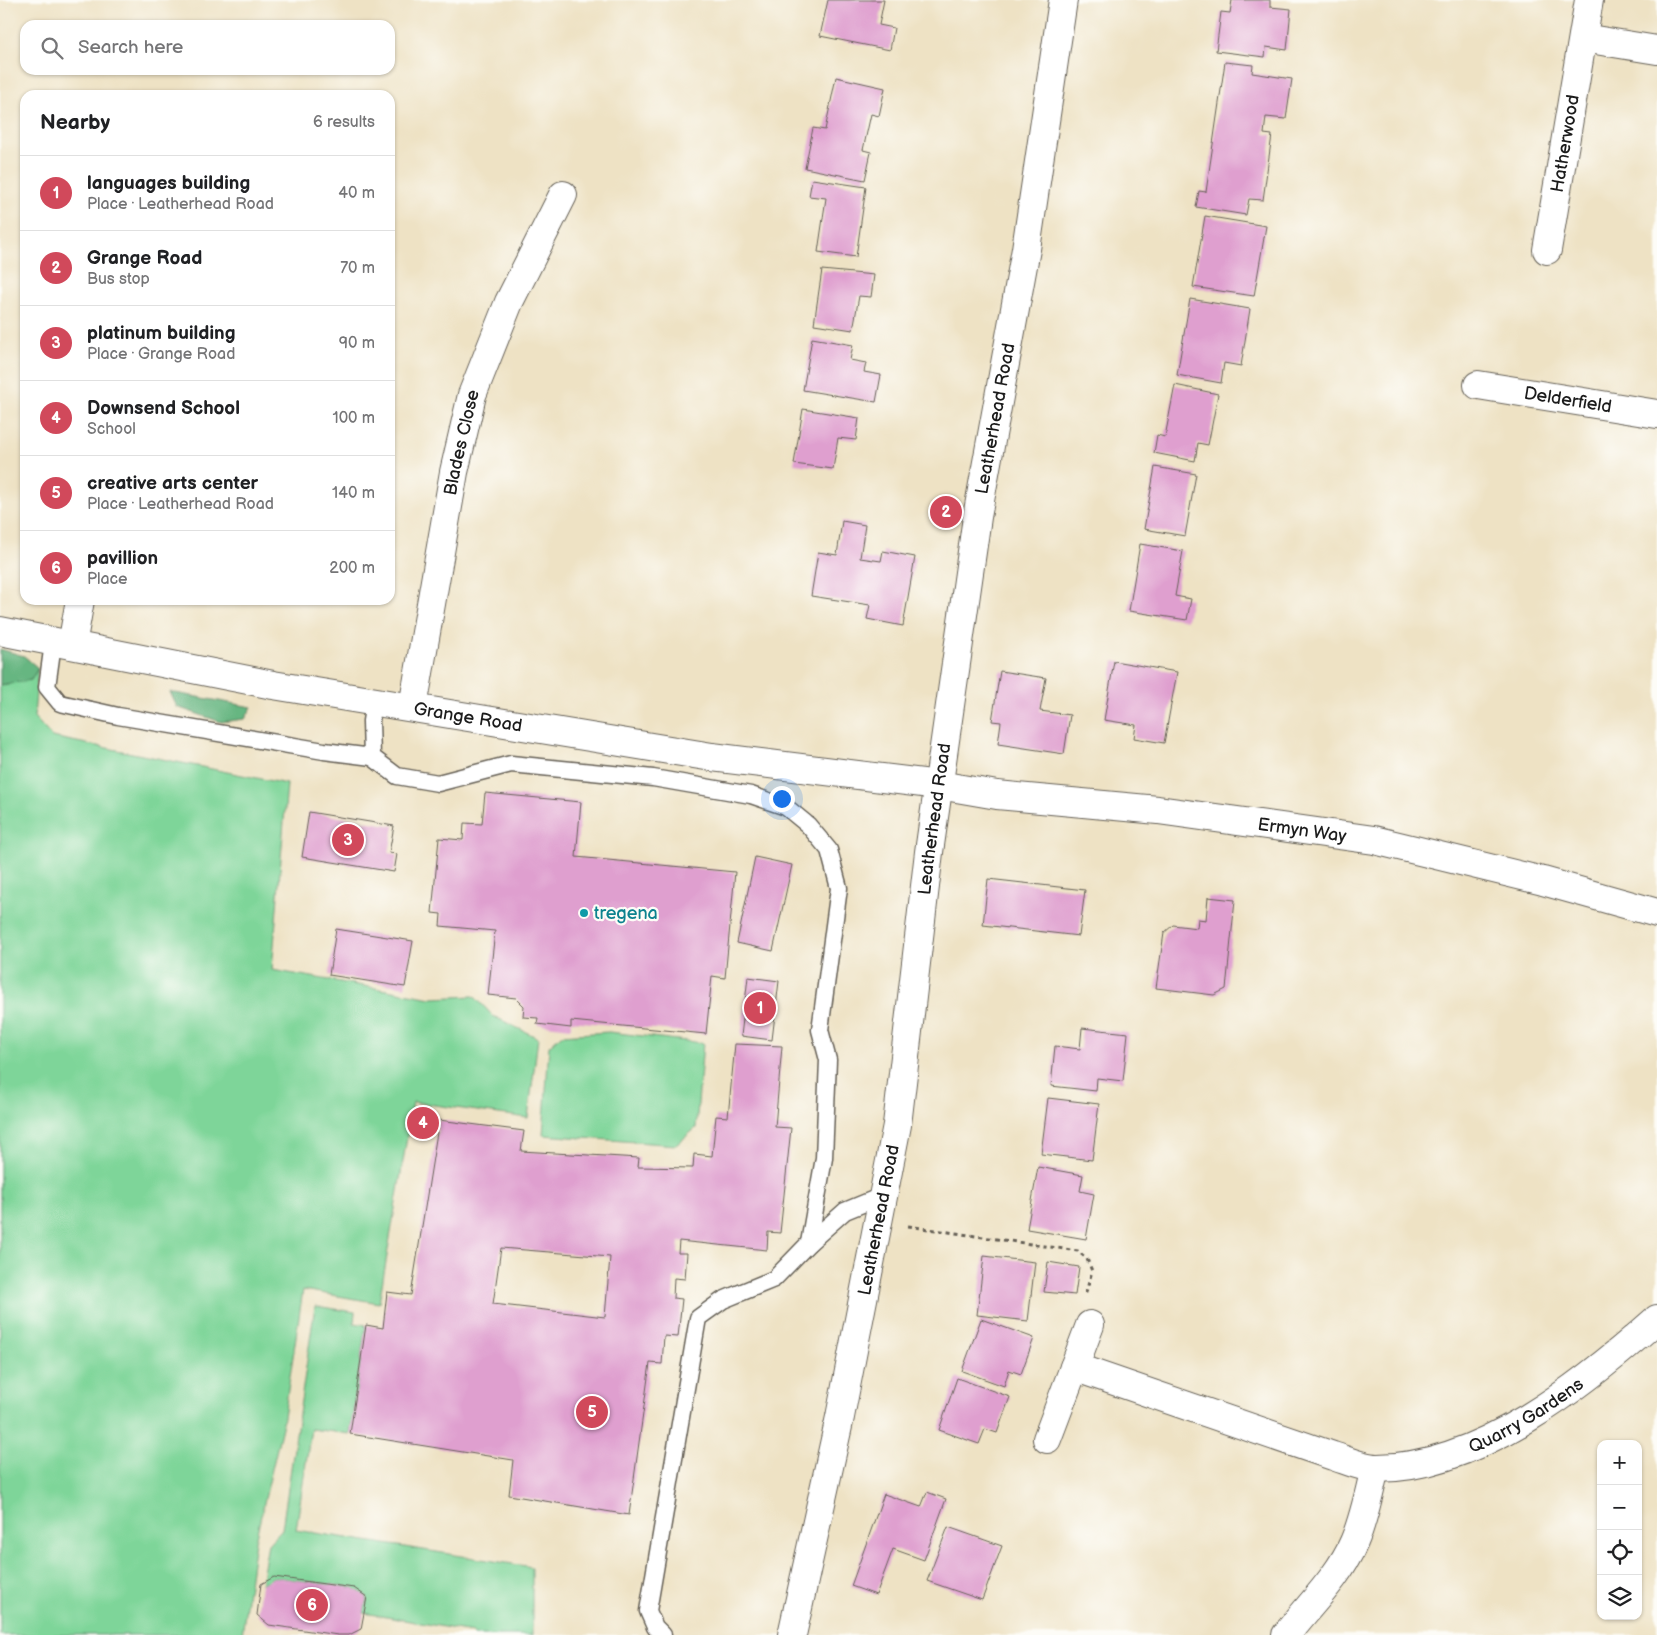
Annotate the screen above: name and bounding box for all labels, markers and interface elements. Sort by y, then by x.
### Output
search box [20,20,395,75]
icon: search [38,34,66,62]
text: Search here [78,36,183,59]
street label: Hatherwood [1546,93,1583,194]
text: Nearby [40,110,110,135]
text: 6 results [313,113,375,132]
text: languages building [87,172,250,195]
text: 1 [53,184,59,203]
text: 40 m [338,184,375,203]
text: Place · Leatherhead Road [87,195,274,214]
text: Grange Road [87,247,202,270]
text: 2 [51,259,61,278]
text: 70 m [340,259,375,278]
text: Bus stop [87,270,150,289]
text: platinum building [87,322,236,345]
text: 3 [51,334,61,353]
text: 90 m [339,334,375,353]
street label: Leatherhead Road [971,341,1019,496]
text: Place · Grange Road [87,345,235,364]
street label: Delderfield [1522,382,1613,417]
street label: Blades Close [440,387,483,497]
text: Downsend School [87,397,240,420]
text: 4 [51,409,61,428]
text: 100 m [332,409,375,428]
text: School [87,420,136,439]
text: creative arts center [87,472,258,495]
text: 5 [51,484,61,503]
text: 140 m [332,484,375,503]
pin: 2 [930,493,962,531]
text: Place · Leatherhead Road [87,495,274,514]
text: pavillion [87,547,158,570]
text: 6 [51,559,61,578]
text: 200 m [329,559,375,578]
text: Place [87,570,128,589]
street label: Grange Road [412,698,524,736]
street label: Leatherhead Road [914,742,955,896]
your location [769,786,795,812]
street label: Ermyn Way [1256,813,1349,847]
pin: 3 [332,821,364,859]
place label: tregena [594,903,658,924]
marker: tregena [578,907,590,919]
pin: 1 [744,989,776,1027]
pin: 4 [407,1104,439,1142]
street label: Leatherhead Road [854,1143,903,1297]
street label: Quarry Gardens [1465,1373,1588,1457]
pin: 5 [576,1393,608,1431]
map controls [1597,1440,1642,1620]
button: + [1597,1440,1642,1485]
button: − [1597,1485,1642,1530]
button: locate [1597,1530,1642,1575]
button: layers [1597,1575,1642,1620]
pin: 6 [296,1586,328,1624]

